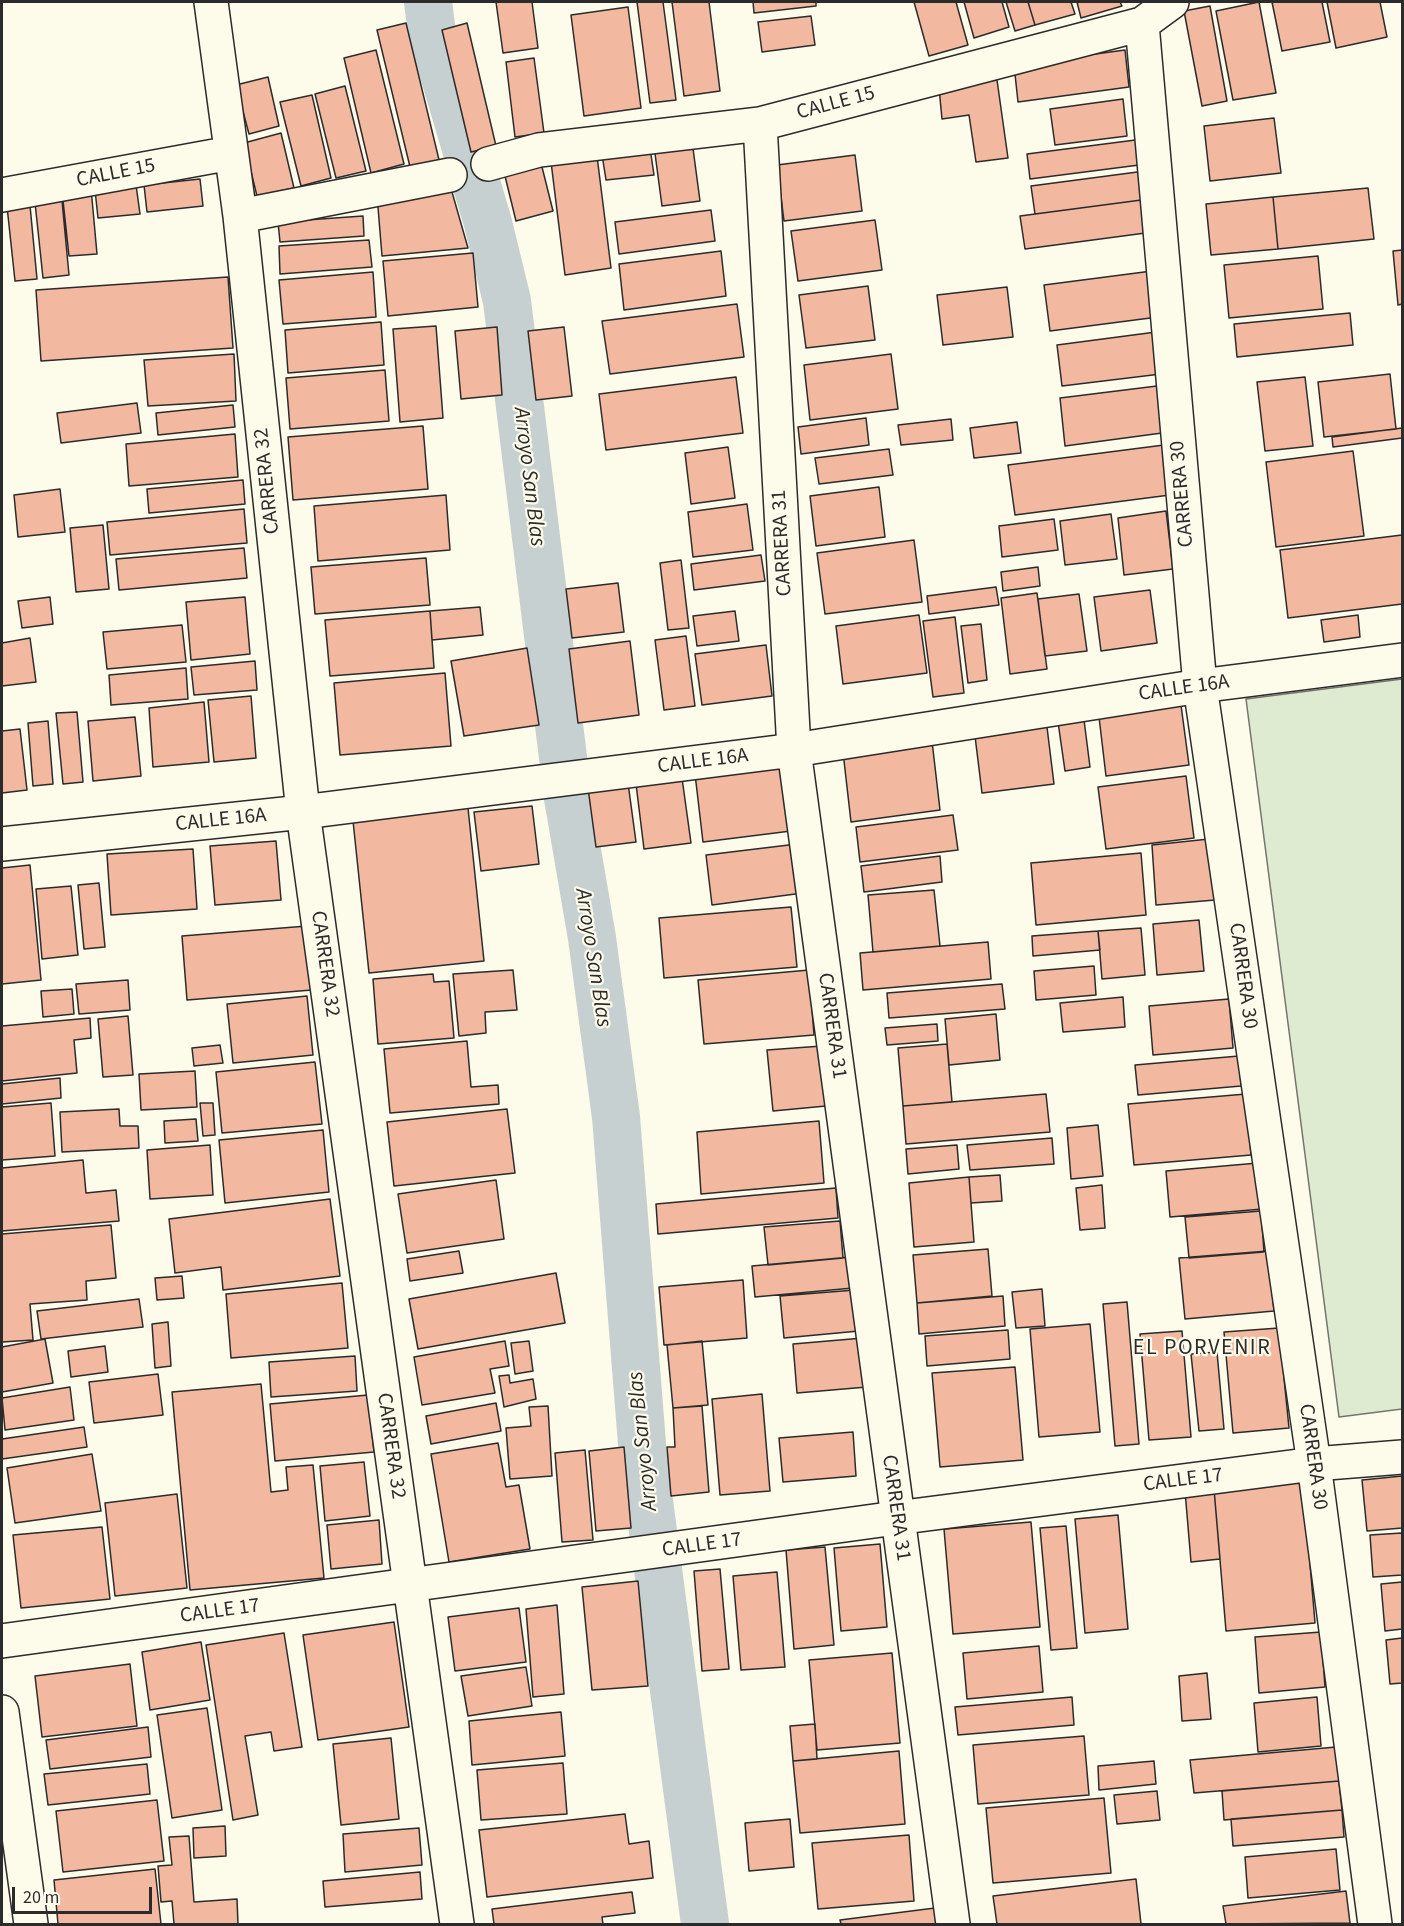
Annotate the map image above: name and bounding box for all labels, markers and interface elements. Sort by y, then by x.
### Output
street label: CALLE 15 [794,81,878,127]
street label: CALLE 15 [74,154,158,194]
water label: Arroyo San Blas [506,406,550,548]
street label: CARRERA 32 [250,427,286,535]
street label: CARRERA 30 [1166,440,1200,548]
street label: CARRERA 31 [768,489,798,597]
street label: CALLE 16A [1137,670,1231,708]
street label: CALLE 16A [656,744,750,780]
street label: CALLE 16A [174,804,268,838]
water label: Arroyo San Blas [568,887,616,1029]
street label: CARRERA 32 [304,909,344,1019]
street label: CARRERA 30 [1222,921,1262,1031]
street label: CARRERA 31 [811,971,851,1081]
district label: EL PORVENIR [1133,1336,1271,1362]
water label: Arroyo San Blas [624,1370,664,1512]
street label: CARRERA 32 [370,1391,410,1501]
street label: CARRERA 30 [1292,1402,1332,1512]
street label: CARRERA 31 [875,1453,915,1563]
street label: CALLE 17 [1142,1464,1224,1498]
street label: CALLE 17 [661,1528,743,1564]
street label: CALLE 17 [179,1594,261,1630]
scale bar [15,1875,154,1913]
text: 20 m [23,1885,59,1910]

